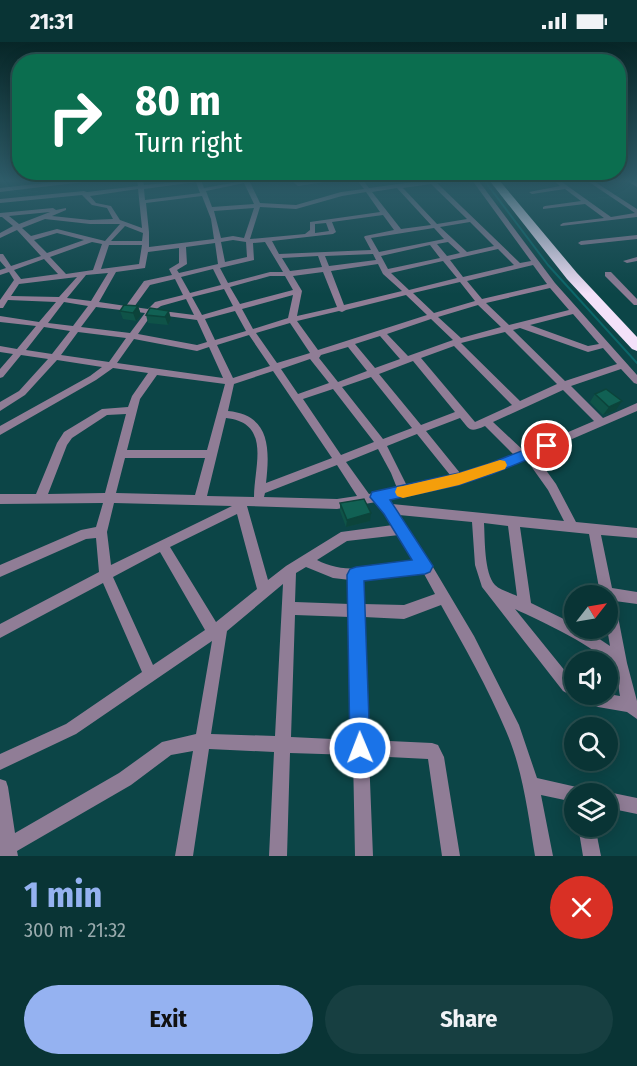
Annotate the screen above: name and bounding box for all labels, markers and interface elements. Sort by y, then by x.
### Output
text: 21:31 [30,8,74,35]
text: 80 m [135,76,221,126]
icon: right [36,78,114,156]
text: Turn right [135,127,243,159]
pin [521,420,572,471]
icon: arrive [530,429,563,462]
north arrow [564,585,618,639]
map controls [564,585,618,837]
button: sound [564,651,618,705]
position arrow [328,716,392,780]
button: search [564,717,618,771]
button: layers [564,783,618,837]
text: 1 min [24,873,102,917]
button: close [550,876,613,939]
text: 300 m · 21:32 [24,918,126,942]
button: Exit [24,985,313,1054]
button: Share [325,985,613,1054]

